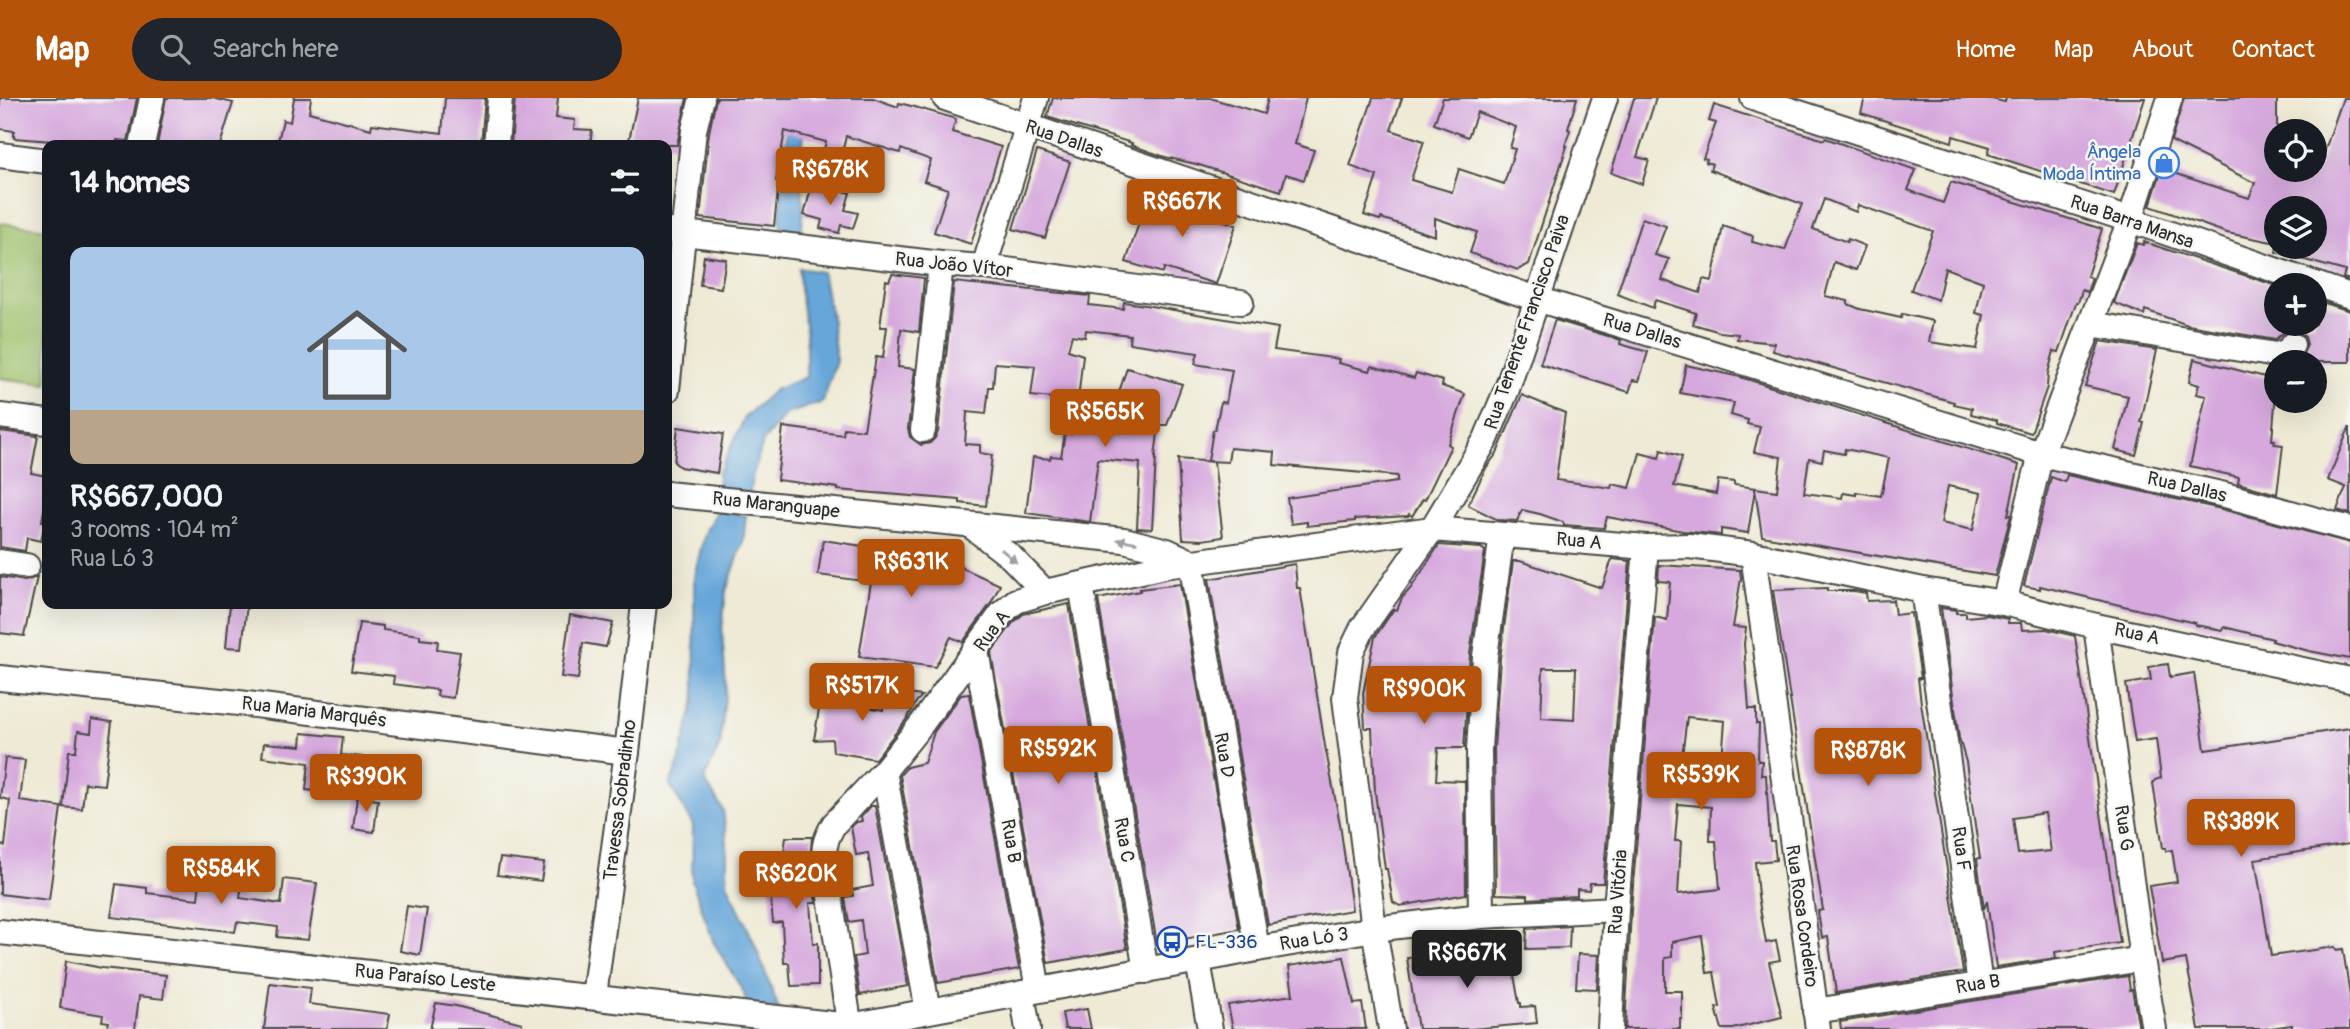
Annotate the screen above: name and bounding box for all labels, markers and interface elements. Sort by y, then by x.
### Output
search box [132,18,622,81]
text: Map [35,29,90,70]
icon: search [156,30,194,68]
text: Search here [212,33,339,65]
text: Home [1955,35,2016,64]
text: Map [2054,35,2094,64]
text: About [2132,35,2194,64]
text: Contact [2232,35,2315,64]
street label: Rua Dallas [1022,115,1107,164]
map controls [2264,119,2327,413]
button: locate [2264,119,2327,182]
place label: Ângela Moda Íntima [2043,140,2141,186]
shop icon: Ângela Moda Íntima [2147,146,2181,180]
pin: R$678K [773,148,887,207]
text: R$678K [792,155,868,184]
icon: filters [606,163,644,201]
text: 14 homes [70,164,190,201]
pin: R$667K [1125,180,1239,239]
text: R$667K [1143,187,1221,216]
street label: Rua Barra Mansa [2067,190,2197,254]
button: layers [2264,196,2327,259]
street label: Rua Tenente Francisco Paiva [1479,211,1575,433]
street label: Rua João Vítor [894,247,1014,283]
button: + [2264,273,2327,336]
icon: home [294,292,420,418]
street label: Rua Dallas [1600,308,1685,354]
button: − [2264,350,2327,413]
pin: R$565K [1048,390,1162,449]
text: R$565K [1066,397,1144,426]
street label: Rua Dallas [2145,466,2229,508]
text: R$667,000 [70,478,223,515]
street label: Rua Maranguape [711,486,842,524]
text: 3 rooms · 104 m² [70,515,239,544]
street label: Rua A [1555,527,1603,555]
one-way arrow [1116,535,1138,546]
pin: R$631K [854,540,968,599]
text: Rua Ló 3 [70,544,154,573]
text: R$631K [874,547,948,576]
one-way arrow [1000,548,1017,564]
street label: Rua A [969,605,1015,657]
street label: Rua A [2112,617,2162,651]
pin: R$517K [805,664,919,723]
pin: R$900K [1367,666,1481,726]
text: R$517K [825,671,899,700]
text: R$900K [1383,674,1465,703]
street label: Rua Maria Marquês [240,691,388,733]
street label: Travessa Sobradinho [598,718,642,882]
pin: R$592K [1001,726,1115,786]
pin: R$878K [1811,728,1925,788]
street label: Rua D [1208,731,1240,780]
text: R$592K [1020,734,1096,763]
text: R$878K [1830,736,1906,765]
pin: R$539K [1644,752,1758,812]
pin: R$390K [309,754,423,814]
text: R$539K [1663,760,1739,789]
text: R$390K [326,762,406,791]
pin: R$389K [2184,800,2298,859]
street label: Rua G [2109,803,2139,853]
text: R$389K [2203,807,2279,836]
street label: Rua C [1108,816,1140,864]
street label: Rua B [995,817,1027,865]
street label: Rua F [1946,825,1976,873]
street label: Rua Rosa Cordeiro [1780,843,1824,989]
pin: R$584K [164,846,278,906]
street label: Rua Vitória [1603,848,1633,935]
pin: R$620K [739,852,853,911]
text: R$584K [182,854,260,883]
text: R$620K [755,859,837,888]
street label: Rua Ló 3 [1278,922,1350,956]
bus stop icon: FL-336 [1155,925,1189,959]
place label: FL-336 [1195,930,1258,954]
pin: R$667K [1410,930,1524,990]
text: R$667K [1428,938,1506,967]
street label: Rua Paraíso Leste [353,959,497,997]
street label: Rua B [1954,969,2002,999]

